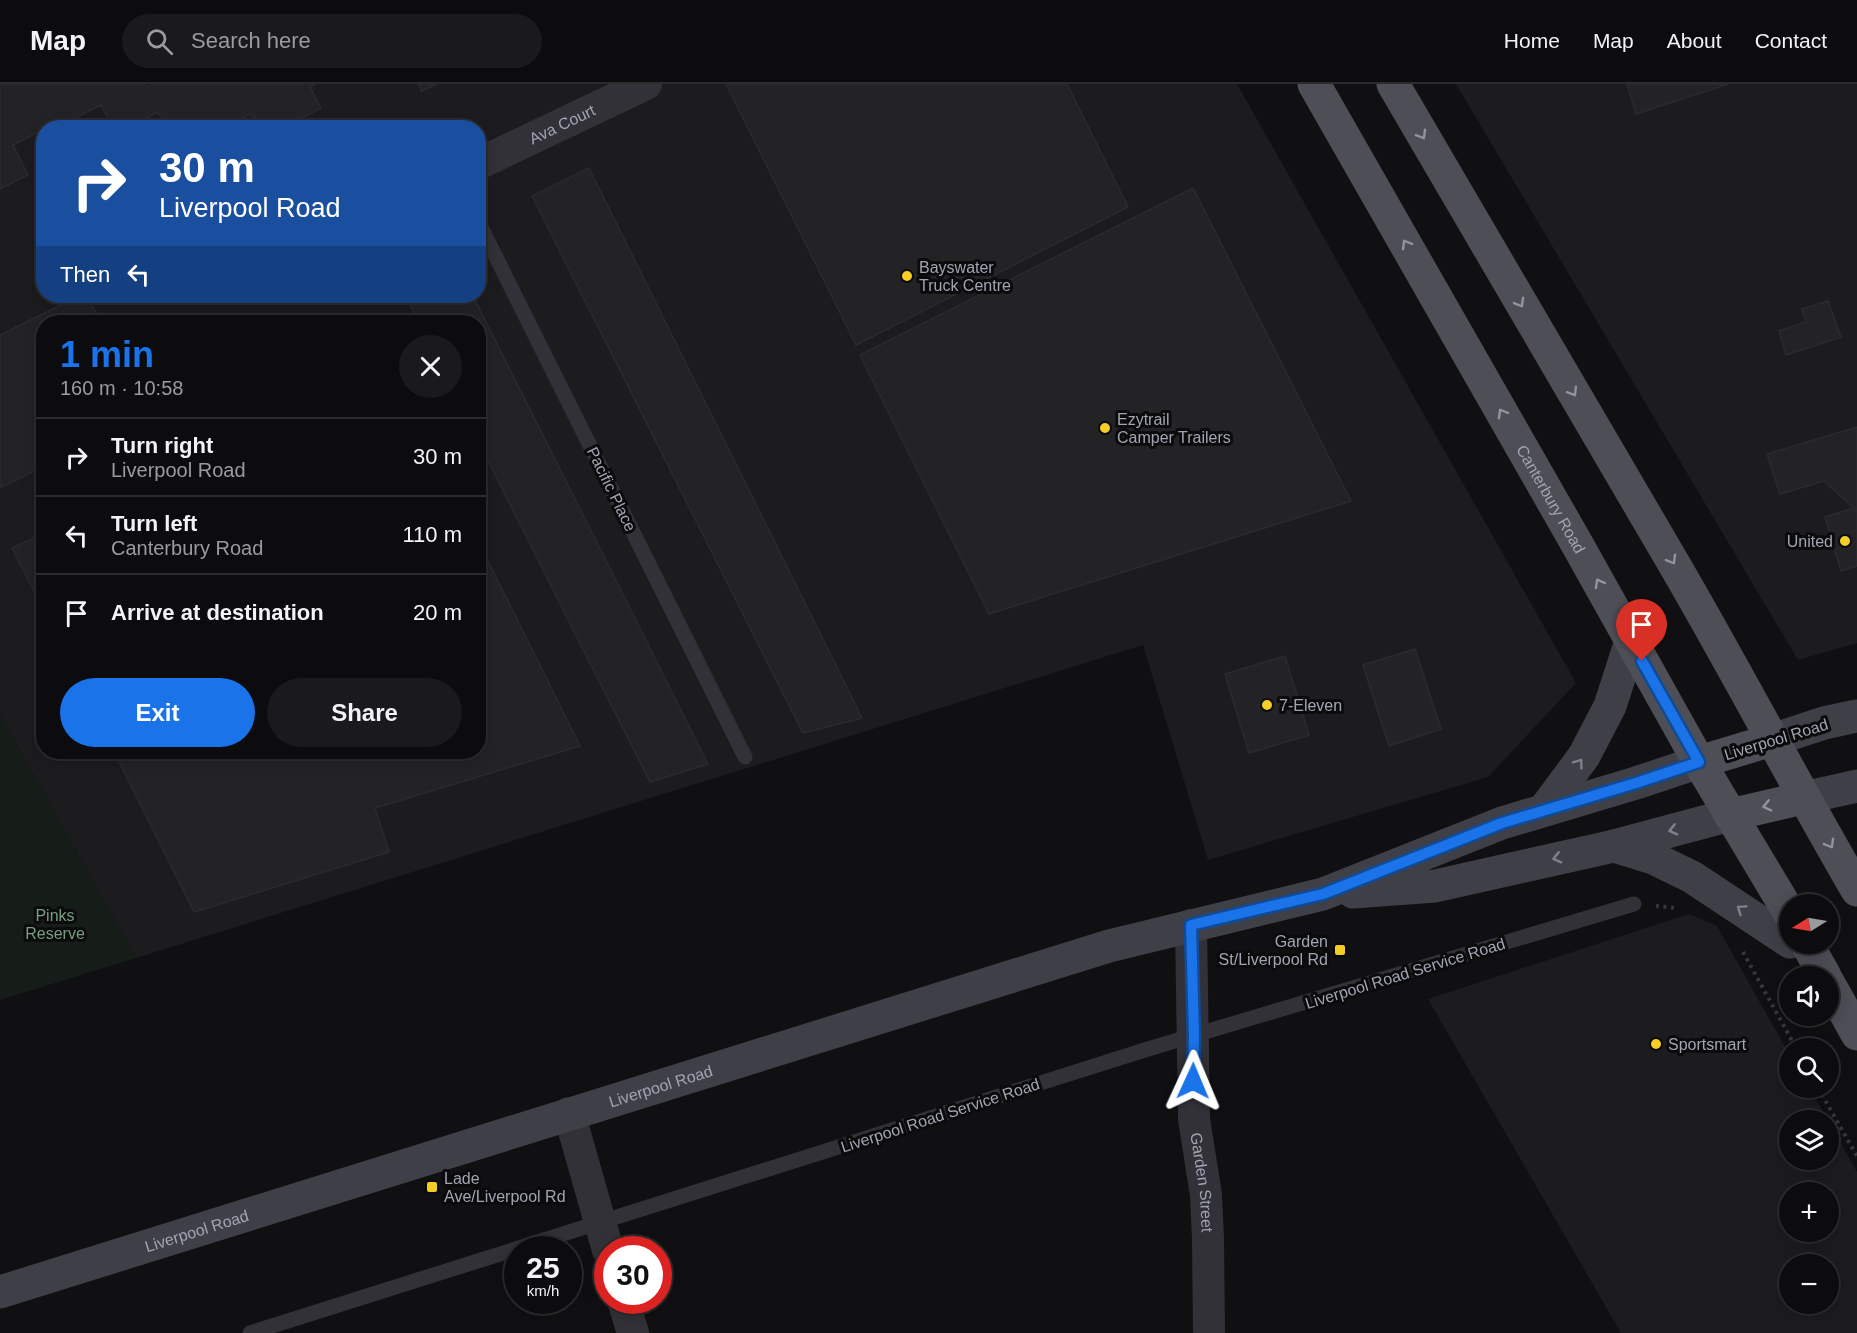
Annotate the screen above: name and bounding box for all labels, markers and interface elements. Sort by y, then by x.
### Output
search box [122,14,542,68]
text: Map [30,25,86,56]
icon: search [143,25,176,58]
text: Search here [191,28,311,53]
text: Home [1504,29,1560,52]
text: Map [1593,29,1634,52]
text: About [1667,29,1722,52]
text: Contact [1755,29,1827,52]
street label: Ava Court [527,101,598,147]
one-way arrow [1415,129,1427,139]
icon: right [60,144,138,222]
text: 30 m [159,144,255,191]
text: Liverpool Road [159,193,341,223]
one-way arrow [1401,240,1413,250]
icon: left [122,258,155,291]
place label: Bayswater Truck Centre [919,259,1011,294]
text: Then [60,262,110,287]
marker: Bayswater Truck Centre [900,269,914,283]
one-way arrow [1513,297,1525,307]
text: 1 min [60,334,154,375]
button: close [399,335,462,398]
text: 160 m · 10:58 [60,377,183,399]
one-way arrow [1565,386,1577,396]
one-way arrow [1498,409,1510,419]
place label: Ezytrail Camper Trailers [1117,411,1231,446]
marker: Ezytrail Camper Trailers [1098,421,1112,435]
text: Turn right [111,433,213,458]
icon: right [60,441,93,474]
street label: Canterbury Road [1513,442,1588,556]
text: 30 m [413,444,462,469]
street label: Pacific Place [584,444,639,534]
text: Liverpool Road [111,459,246,481]
text: Turn left [111,511,197,536]
icon: left [60,519,93,552]
text: 110 m [402,522,462,547]
place label: United [1787,533,1833,550]
marker: United [1838,534,1852,548]
text: Canterbury Road [111,537,263,559]
one-way arrow [1665,554,1676,564]
one-way arrow [1595,579,1606,589]
icon: arrive [60,597,93,630]
pin [1616,599,1667,661]
text: Arrive at destination [111,600,324,625]
text: 20 m [413,600,462,625]
icon: arrive [1625,608,1658,641]
button: Exit [60,678,255,747]
button: Share [267,678,462,747]
place label: 7-Eleven [1279,697,1342,714]
marker: 7-Eleven [1260,698,1274,712]
street label: Liverpool Road [1722,716,1830,763]
one-way arrow [1572,759,1583,770]
one-way arrow [1762,799,1772,812]
one-way arrow [1668,822,1678,835]
one-way arrow [1823,838,1834,848]
one-way arrow [1553,851,1563,864]
north arrow [1779,894,1839,954]
map controls [1779,894,1839,1314]
one-way arrow [1737,905,1747,917]
park label: Pinks Reserve [25,907,85,942]
place label: Garden St/Liverpool Rd [1219,933,1328,968]
street label: Liverpool Road Service Road [1303,935,1507,1012]
marker: Garden St/Liverpool Rd [1333,943,1347,957]
button: sound [1779,966,1839,1026]
place label: Sportsmart [1668,1036,1747,1053]
marker: Sportsmart [1649,1037,1663,1051]
button: search [1779,1038,1839,1098]
position arrow [1161,1049,1225,1113]
street label: Liverpool Road [607,1062,715,1111]
street label: Liverpool Road Service Road [839,1075,1042,1156]
button: layers [1779,1110,1839,1170]
street label: Garden Street [1187,1131,1216,1233]
place label: Lade Ave/Liverpool Rd [444,1170,566,1205]
marker: Lade Ave/Liverpool Rd [425,1180,439,1194]
button: + [1779,1182,1839,1242]
street label: Liverpool Road [143,1207,251,1255]
speed limit sign: 30 [594,1236,672,1314]
text: 25 [526,1251,560,1284]
button: − [1779,1254,1839,1314]
text: km/h [527,1282,559,1299]

